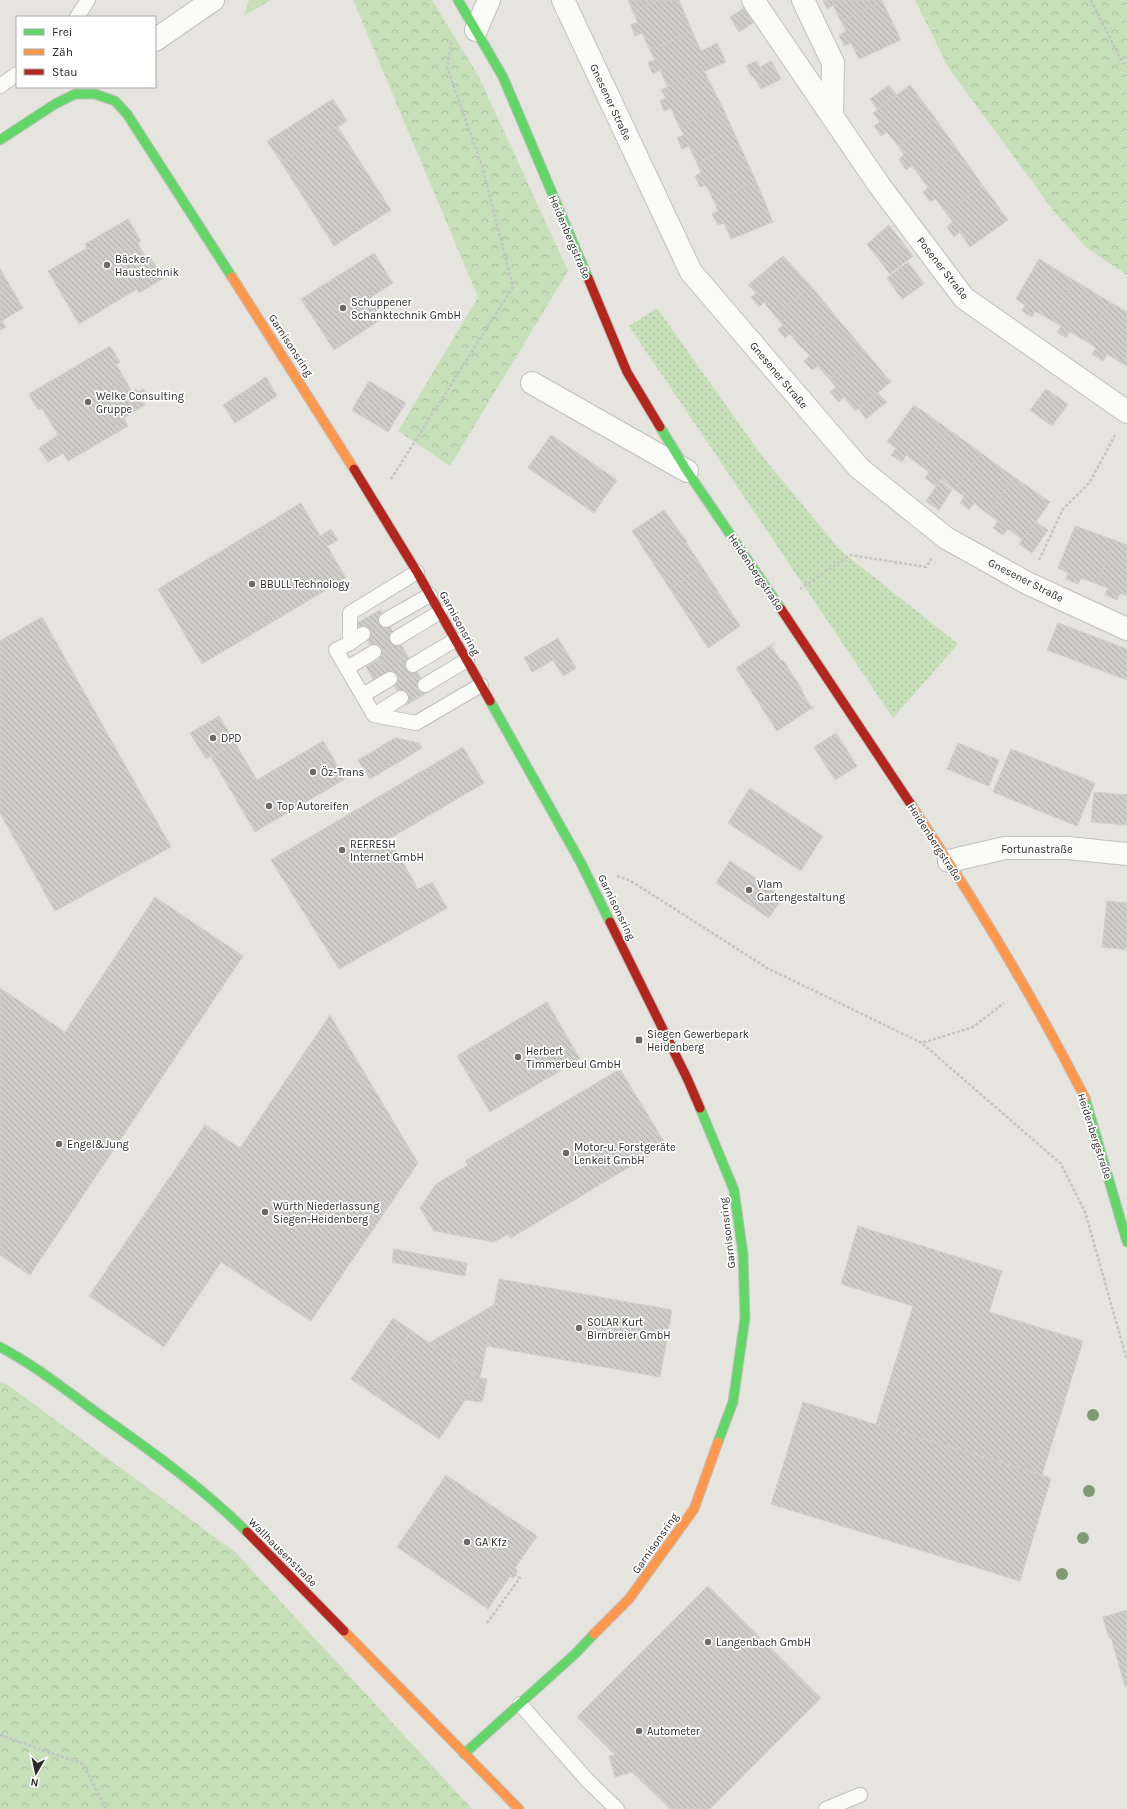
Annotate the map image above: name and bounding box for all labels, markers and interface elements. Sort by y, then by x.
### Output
legend [16,16,156,88]
text: Frei [52,25,72,39]
text: Zäh [52,45,73,59]
street label: Gnesener Straße [587,62,634,143]
text: Stau [52,65,78,79]
street label: Heidenbergstraße [546,193,593,281]
street label: Posener Straße [914,235,971,302]
place label: Bäcker Haustechnik [115,253,179,279]
marker: Bäcker Haustechnik [102,260,112,270]
place label: Schuppener Schanktechnik GmbH [351,296,461,322]
marker: Schuppener Schanktechnik GmbH [338,303,348,313]
street label: Garnisonsring [266,312,316,379]
street label: Gnesener Straße [747,339,810,412]
place label: Welke Consulting Gruppe [96,390,185,416]
marker: Welke Consulting Gruppe [83,397,93,407]
street label: Heidenbergstraße [725,532,786,613]
street label: Gnesener Straße [986,556,1066,605]
place label: BBULL Technology [260,578,350,591]
marker: BBULL Technology [247,579,257,589]
street label: Garnisonsring [437,589,483,658]
place label: DPD [221,732,242,745]
marker: DPD [208,733,218,743]
place label: Öz-Trans [321,765,365,779]
marker: Öz-Trans [308,767,318,777]
place label: Top Autoreifen [277,800,349,813]
marker: Top Autoreifen [264,801,274,811]
street label: Heidenbergstraße [905,801,965,884]
place label: REFRESH Internet GmbH [350,838,424,864]
street label: Fortunastraße [1001,843,1073,856]
marker: REFRESH Internet GmbH [337,845,347,855]
street label: Garnisonsring [595,872,638,943]
place label: Vlam Gartengestaltung [757,878,846,904]
marker: Vlam Gartengestaltung [744,885,754,895]
place label: Siegen Gewerbepark Heidenberg [647,1028,749,1054]
marker: Siegen Gewerbepark Heidenberg [634,1035,644,1045]
place label: Herbert Timmerbeul GmbH [526,1045,621,1071]
marker: Herbert Timmerbeul GmbH [513,1052,523,1062]
street label: Heidenbergstraße [1074,1092,1115,1181]
place label: Engel&Jung [67,1138,130,1151]
marker: Engel&Jung [54,1139,64,1149]
place label: Motor-u. Forstgeräte Lenkeit GmbH [574,1141,676,1167]
marker: Motor-u. Forstgeräte Lenkeit GmbH [561,1148,571,1158]
street label: Garnisonsring [717,1196,738,1269]
place label: Würth Niederlassung Siegen-Heidenberg [273,1200,380,1226]
marker: Würth Niederlassung Siegen-Heidenberg [260,1207,270,1217]
place label: SOLAR Kurt Birnbreier GmbH [587,1316,671,1342]
marker: SOLAR Kurt Birnbreier GmbH [574,1323,584,1333]
street label: Garnisonsring [630,1510,682,1576]
street label: Wallhausenstraße [246,1515,320,1590]
place label: GA Kfz [475,1536,507,1549]
marker: GA Kfz [462,1537,472,1547]
place label: Langenbach GmbH [716,1636,811,1649]
marker: Langenbach GmbH [703,1637,713,1647]
place label: Autometer [647,1725,700,1738]
marker: Autometer [634,1726,644,1736]
north arrow [16,1753,56,1793]
text: N [30,1775,39,1789]

